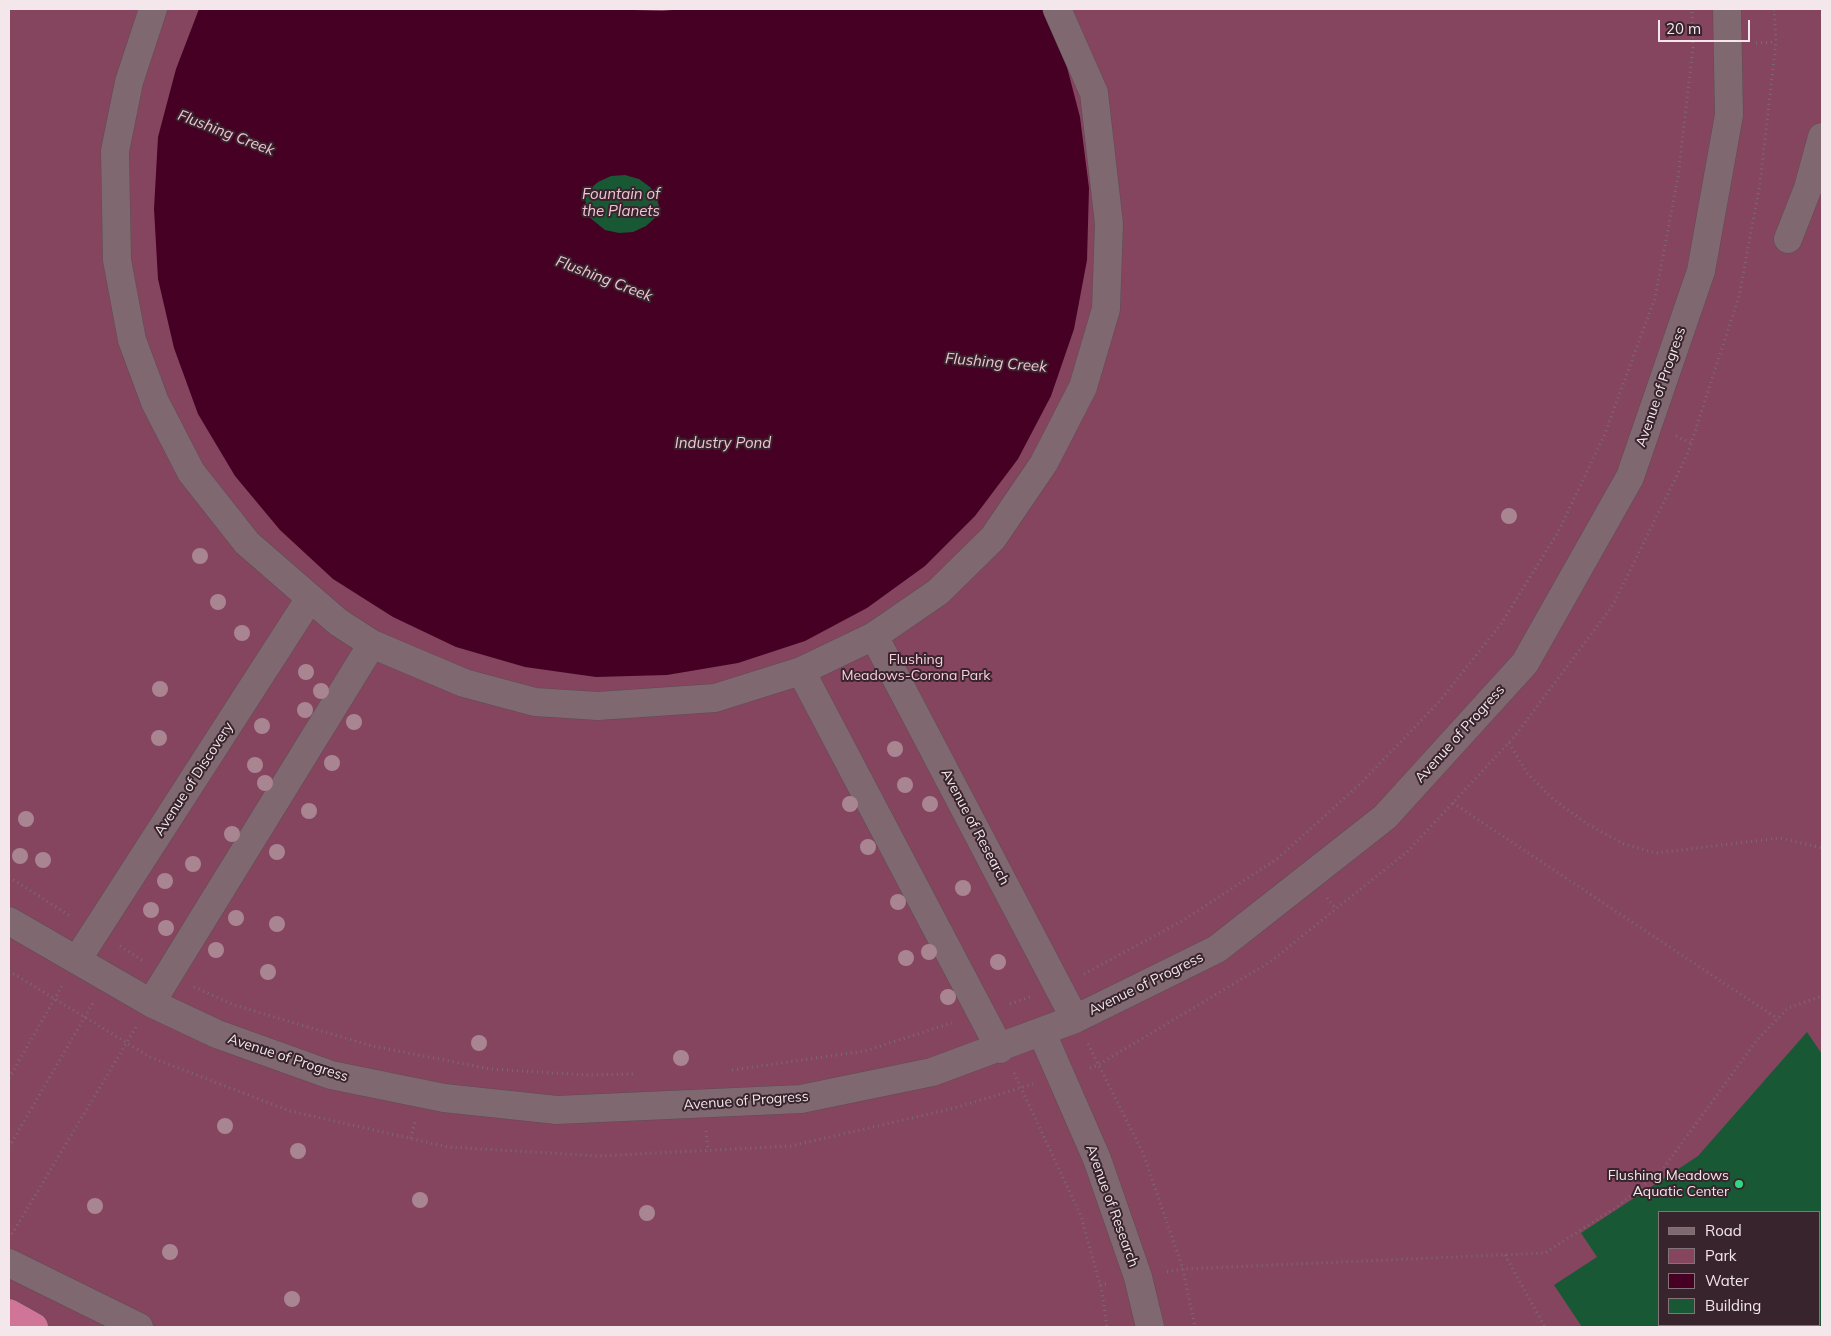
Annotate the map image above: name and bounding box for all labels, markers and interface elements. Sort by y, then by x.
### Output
scale bar [1661,10,1754,42]
text: 20 m [1666,19,1701,38]
water label: Flushing Creek [175,106,277,160]
water label: Fountain of the Planets [582,185,660,220]
water label: Flushing Creek [553,252,655,306]
street label: Avenue of Progress [1633,325,1689,449]
water label: Flushing Creek [944,350,1048,376]
water label: Industry Pond [675,434,771,452]
park label: Flushing Meadows-Corona Park [841,652,991,684]
street label: Avenue of Progress [1412,682,1508,786]
street label: Avenue of Discovery [151,719,237,839]
street label: Avenue of Research [937,766,1013,888]
street label: Avenue of Progress [1086,949,1206,1019]
street label: Avenue of Progress [226,1031,350,1085]
street label: Avenue of Progress [683,1088,809,1114]
street label: Avenue of Research [1082,1143,1142,1269]
place label: Flushing Meadows Aquatic Center [1608,1168,1729,1200]
marker: Flushing Meadows Aquatic Center [1733,1178,1745,1190]
legend [1658,1211,1821,1326]
text: Road [1705,1221,1742,1240]
text: Park [1705,1246,1737,1265]
text: Water [1705,1271,1749,1290]
text: Building [1705,1296,1761,1315]

